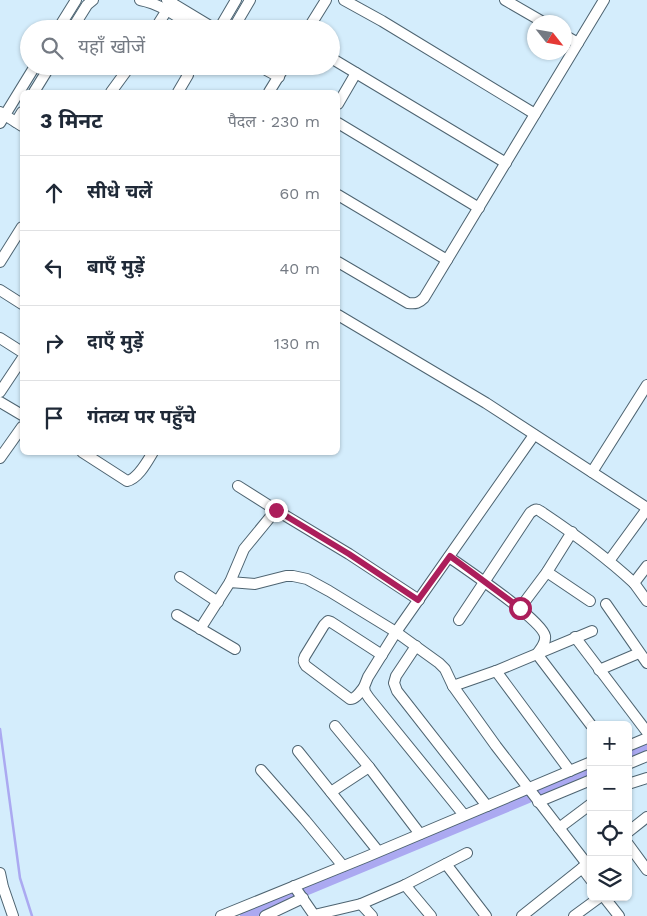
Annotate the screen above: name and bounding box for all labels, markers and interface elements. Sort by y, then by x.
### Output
north arrow [527,15,572,60]
search box [20,20,340,75]
icon: search [38,34,66,62]
text: यहाँ खोजें [78,35,145,58]
text: 3 मिनट [40,108,103,133]
text: पैदल · 230 m [228,112,320,131]
icon: ahead [40,179,68,207]
text: सीधे चलें [87,180,152,203]
text: 60 m [280,184,320,203]
icon: left [40,254,68,282]
text: बाएँ मुड़ें [87,255,145,278]
text: 40 m [280,259,320,278]
icon: right [40,329,68,357]
text: दाएँ मुड़ें [87,330,143,353]
text: 130 m [274,334,320,353]
icon: arrive [40,404,68,432]
text: गंतव्य पर पहुँचे [87,405,196,428]
route end [265,499,288,522]
route start [509,597,532,620]
map controls [587,721,632,901]
button: + [587,721,632,766]
button: − [587,766,632,811]
button: locate [587,811,632,856]
button: layers [587,856,632,901]

